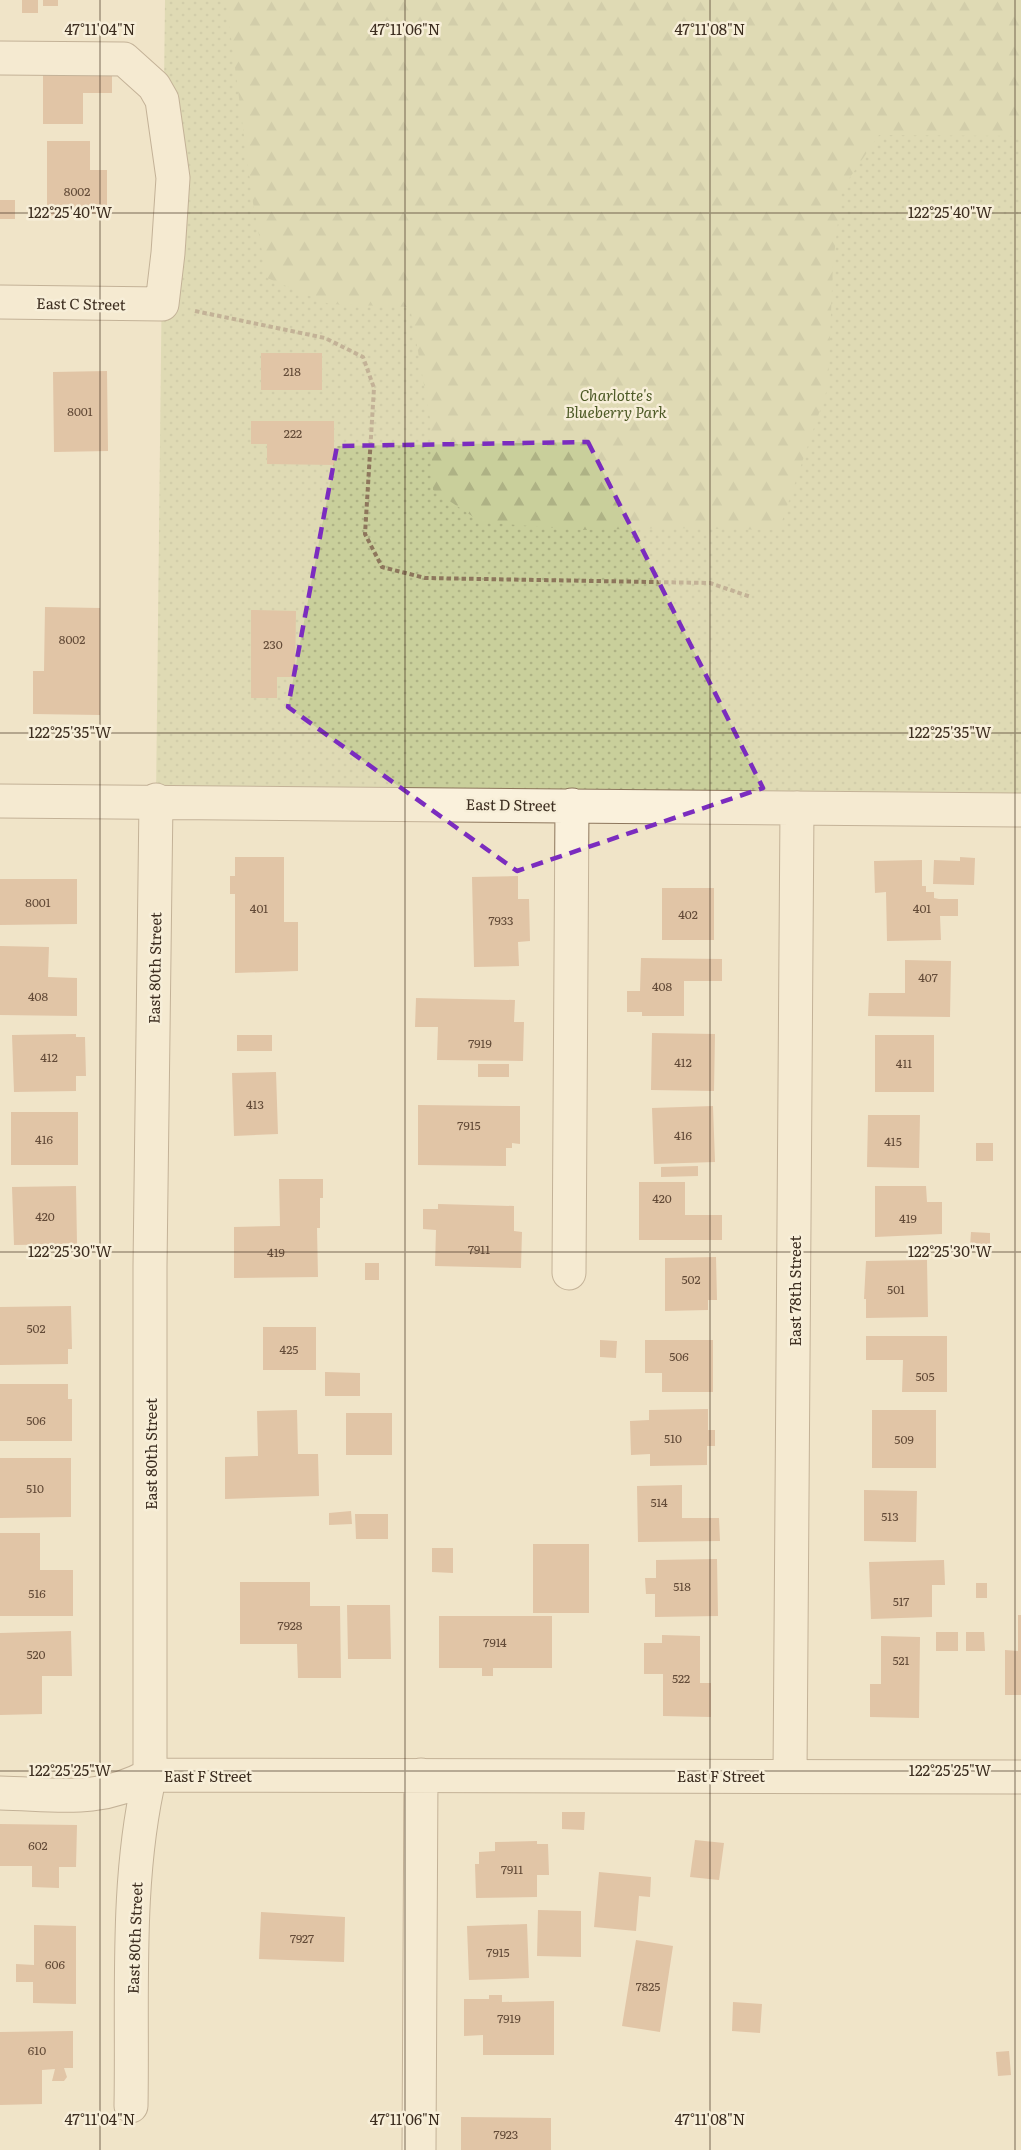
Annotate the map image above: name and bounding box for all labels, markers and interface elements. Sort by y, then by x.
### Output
text: 47°11'04"N [65,17,135,40]
text: 47°11'06"N [370,17,440,40]
text: 47°11'08"N [675,17,745,40]
house number: 8002 [64,182,90,200]
text: 122°25'40"W [28,200,113,223]
text: 122°25'40"W [908,200,993,223]
street label: East C Street [36,291,126,315]
house number: 218 [283,362,301,380]
park label: Charlotte's Blueberry Park [565,383,668,423]
house number: 8001 [67,402,93,420]
house number: 222 [284,424,302,442]
house number: 8002 [59,630,85,648]
house number: 230 [263,635,283,653]
text: 122°25'35"W [29,720,112,743]
text: 122°25'35"W [909,720,992,743]
street label: East D Street [466,792,556,816]
house number: 8001 [25,893,51,911]
house number: 401 [250,899,268,917]
house number: 401 [913,899,931,917]
house number: 402 [678,905,698,923]
house number: 7933 [488,911,514,929]
street label: East 80th Street [142,912,166,1024]
house number: 407 [918,968,938,986]
house number: 408 [652,977,672,995]
house number: 408 [28,987,48,1005]
house number: 7919 [468,1034,492,1052]
house number: 412 [40,1048,58,1066]
house number: 412 [674,1053,692,1071]
house number: 411 [896,1054,912,1072]
house number: 413 [246,1095,264,1113]
house number: 7915 [457,1116,481,1134]
house number: 416 [674,1126,693,1144]
house number: 416 [35,1130,54,1148]
house number: 415 [884,1132,902,1150]
house number: 420 [652,1189,672,1207]
house number: 420 [35,1207,55,1225]
house number: 419 [899,1209,917,1227]
street label: East 78th Street [783,1236,806,1346]
text: 122°25'30"W [28,1239,113,1262]
text: 122°25'30"W [908,1239,993,1262]
house number: 7911 [468,1240,490,1258]
house number: 419 [267,1243,285,1261]
house number: 502 [682,1270,701,1288]
house number: 501 [887,1280,905,1298]
house number: 502 [27,1319,46,1337]
house number: 425 [280,1340,298,1358]
house number: 506 [669,1347,689,1365]
house number: 505 [915,1367,935,1385]
street label: East 80th Street [139,1398,162,1510]
house number: 506 [26,1411,46,1429]
house number: 510 [664,1429,682,1447]
house number: 509 [894,1430,914,1448]
house number: 510 [26,1479,44,1497]
house number: 514 [650,1493,668,1511]
house number: 513 [881,1507,899,1525]
house number: 518 [673,1577,691,1595]
house number: 516 [28,1584,46,1602]
house number: 517 [893,1592,909,1610]
house number: 7928 [278,1616,303,1634]
house number: 7914 [483,1633,507,1651]
house number: 520 [27,1645,46,1663]
house number: 521 [893,1651,910,1669]
house number: 522 [672,1669,690,1687]
text: 122°25'25"W [29,1758,112,1781]
text: 122°25'25"W [909,1758,992,1781]
street label: East F Street [164,1764,252,1787]
street label: East F Street [677,1764,765,1787]
house number: 602 [28,1836,48,1854]
house number: 7911 [501,1860,523,1878]
street label: East 80th Street [121,1882,147,1994]
house number: 7927 [290,1929,314,1947]
house number: 7915 [486,1943,510,1961]
house number: 606 [45,1955,65,1973]
house number: 7825 [636,1977,660,1995]
house number: 7919 [497,2009,521,2027]
house number: 610 [28,2041,46,2059]
text: 47°11'04"N [65,2107,135,2130]
text: 47°11'06"N [370,2107,440,2130]
text: 47°11'08"N [675,2107,745,2130]
house number: 7923 [494,2125,518,2143]

